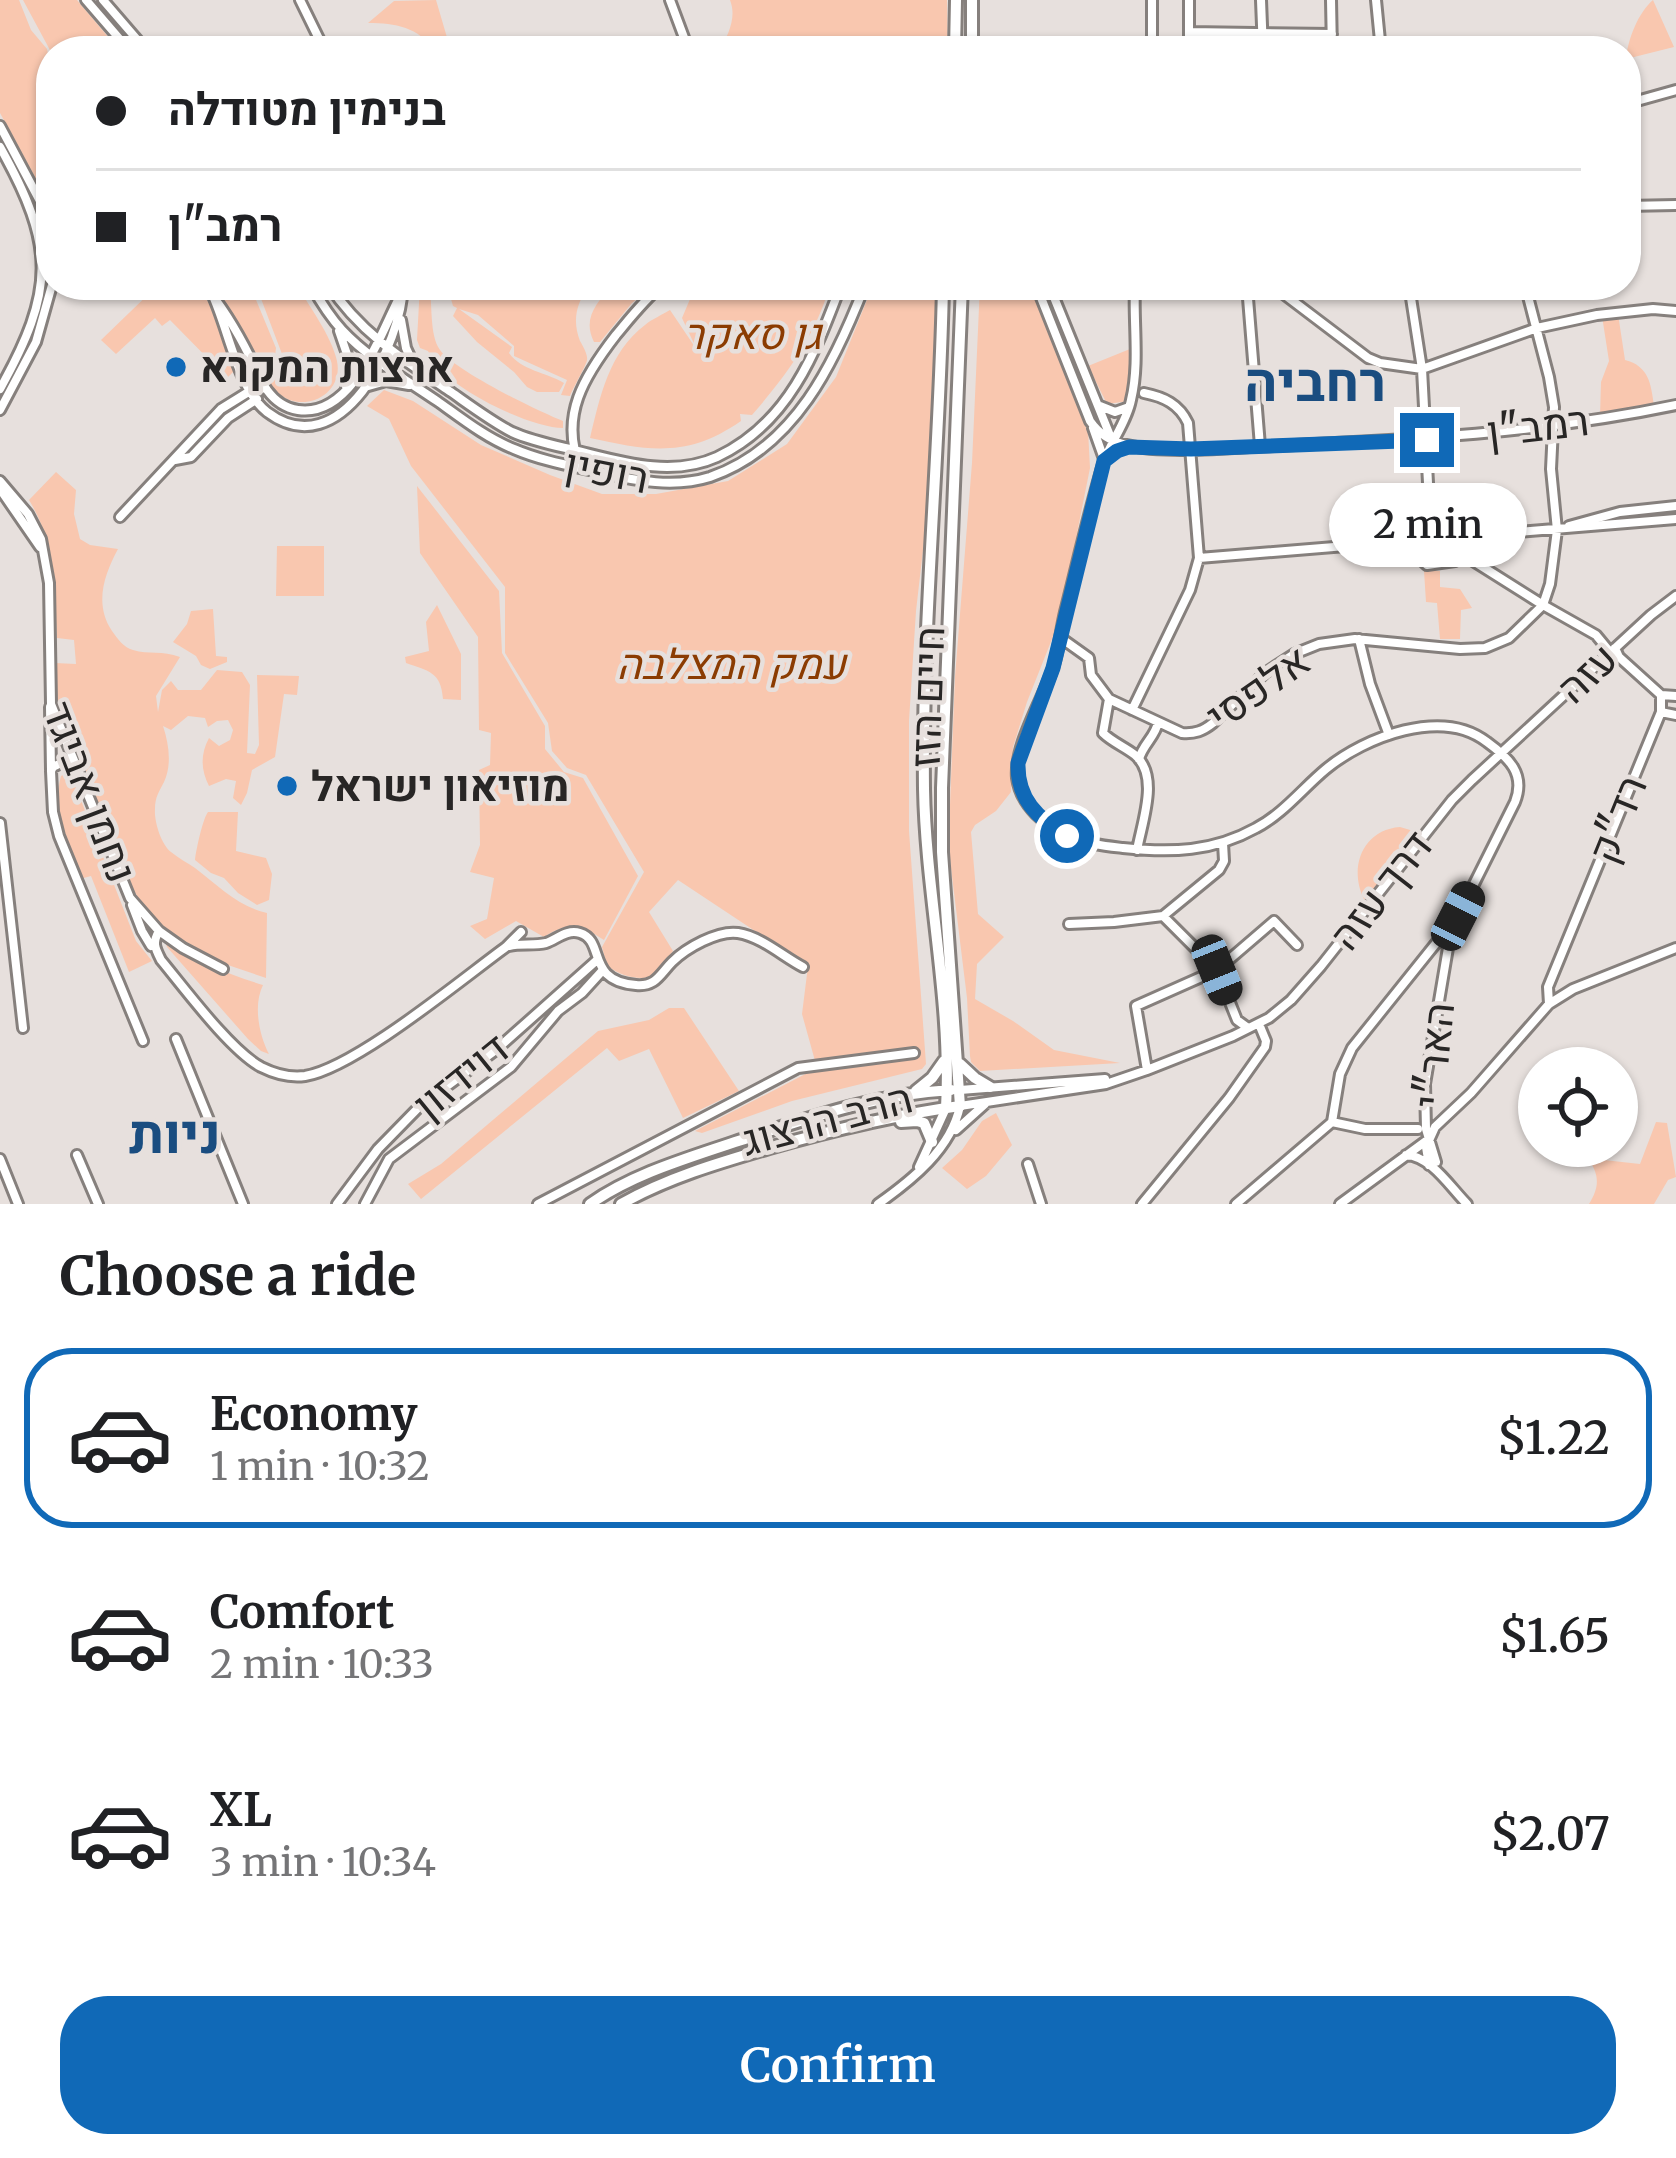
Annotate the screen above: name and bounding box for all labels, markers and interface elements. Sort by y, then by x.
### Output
text: בנימין מטודלה [168,81,446,137]
text: רמב"ן [168,197,282,253]
park label: גן סאקר [683,308,824,360]
place label: ארצות המקרא [200,341,454,393]
district label: רחביה [1244,348,1386,416]
marker: ארצות המקרא [163,354,189,380]
street label: רמב"ן [1484,394,1592,458]
route end [1400,413,1454,467]
street label: רופין [561,437,653,505]
callout: 2 min [1328,482,1526,566]
text: 2 min [1373,500,1483,549]
street label: חיים הזז [899,625,955,769]
street label: עזה [1546,632,1628,714]
street label: אלפסי [1196,634,1320,742]
park label: עמק המצלבה [617,638,848,690]
street label: נחמן אביגד [32,694,148,890]
place label: מוזיאון ישראל [311,760,569,812]
street label: רד"ק [1576,768,1658,870]
marker: מוזיאון ישראל [274,773,300,799]
route start [1040,809,1094,863]
street label: דרך עזה [1318,820,1444,960]
car [1426,876,1490,956]
car [1187,930,1247,1010]
street label: האר"י [1403,1000,1465,1110]
street label: דוידזון [403,1022,519,1130]
map controls [1518,1047,1638,1167]
button: locate [1518,1047,1638,1167]
street label: הרב הרצוג [736,1071,918,1167]
district label: ניות [129,1100,221,1168]
text: Choose a ride [60,1242,416,1310]
icon: car [66,1384,174,1492]
text: Economy [210,1386,418,1442]
text: $1.22 [1497,1410,1610,1466]
text: 1 min · 10:32 [210,1442,430,1491]
icon: car [66,1582,174,1690]
text: Comfort [210,1584,394,1640]
text: $1.65 [1499,1608,1610,1664]
text: 2 min · 10:33 [210,1640,434,1689]
icon: car [66,1780,174,1888]
text: XL [210,1782,272,1838]
text: $2.07 [1490,1806,1610,1862]
text: 3 min · 10:34 [210,1838,436,1887]
button: Confirm [60,1996,1616,2134]

